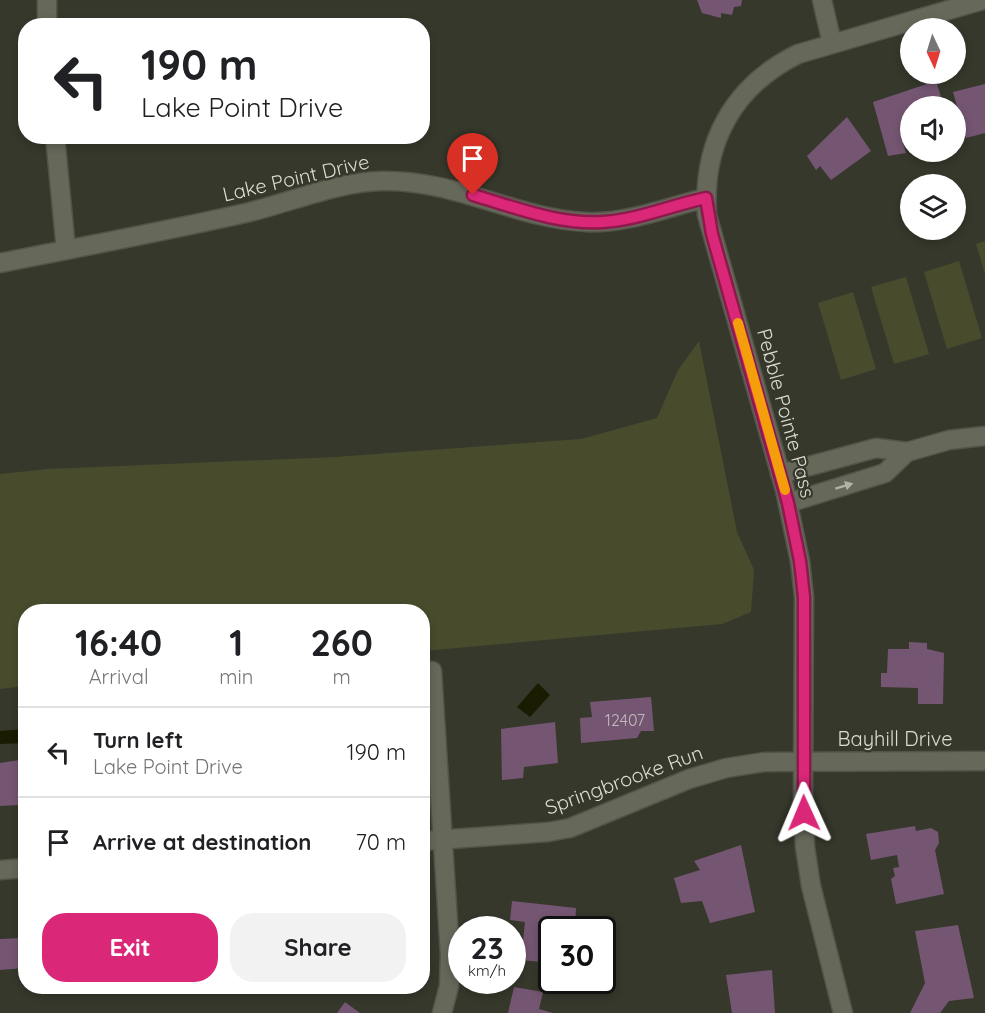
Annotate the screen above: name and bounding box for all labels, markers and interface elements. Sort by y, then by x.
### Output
north arrow [900,18,966,84]
map controls [900,18,966,240]
text: 190 m [141,38,257,91]
icon: left [42,42,120,120]
text: Lake Point Drive [141,90,343,124]
button: sound [900,96,966,162]
pin [447,133,498,195]
icon: arrive [456,142,489,175]
street label: Lake Point Drive [220,148,372,207]
button: layers [900,174,966,240]
street label: Pebble Pointe Pass [752,326,821,500]
one-way arrow [835,481,853,490]
text: 16:40 [75,620,162,665]
text: 1 [229,620,243,665]
text: 260 [310,620,373,665]
text: Arrival [89,664,149,689]
text: min [219,664,253,689]
text: m [333,664,351,689]
house number: 12407 [605,710,645,730]
text: Turn left [93,726,183,754]
street label: Bayhill Drive [838,726,952,751]
icon: left [42,736,75,769]
text: 190 m [346,738,406,766]
street label: Springbrooke Run [542,739,706,820]
text: Lake Point Drive [93,754,243,779]
position arrow [772,781,836,845]
icon: arrive [42,826,75,859]
text: Arrive at destination [93,828,311,856]
text: 70 m [356,828,406,856]
button: Exit [42,913,218,982]
button: Share [230,913,406,982]
speed limit sign: 30 [538,916,616,994]
text: 23 [470,929,504,967]
text: km/h [468,961,506,980]

